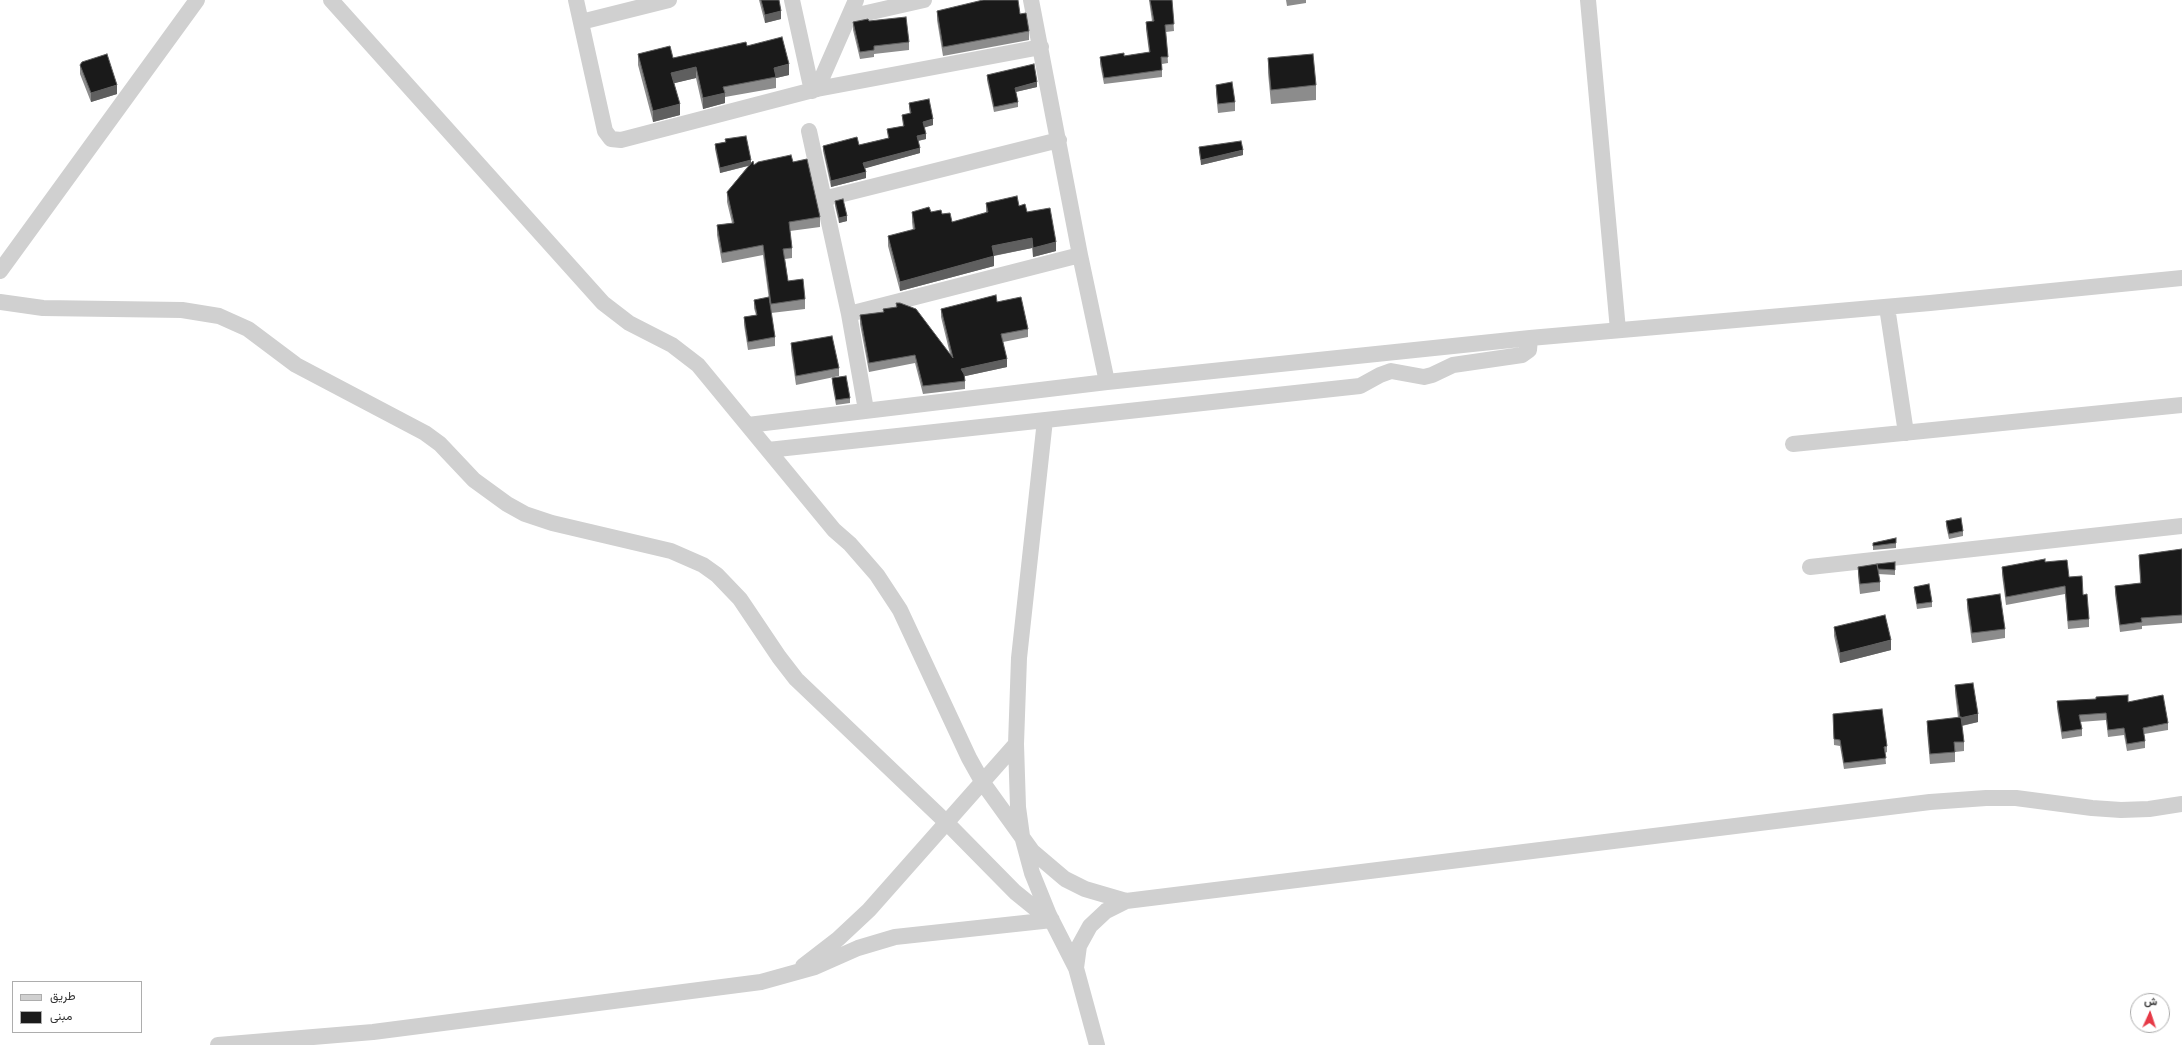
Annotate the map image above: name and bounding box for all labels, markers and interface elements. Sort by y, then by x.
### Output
legend [12,981,142,1033]
text: طريق [50,988,75,1005]
north arrow [2130,993,2170,1033]
text: ش [2144,994,2158,1009]
text: مبنى [50,1008,72,1025]

